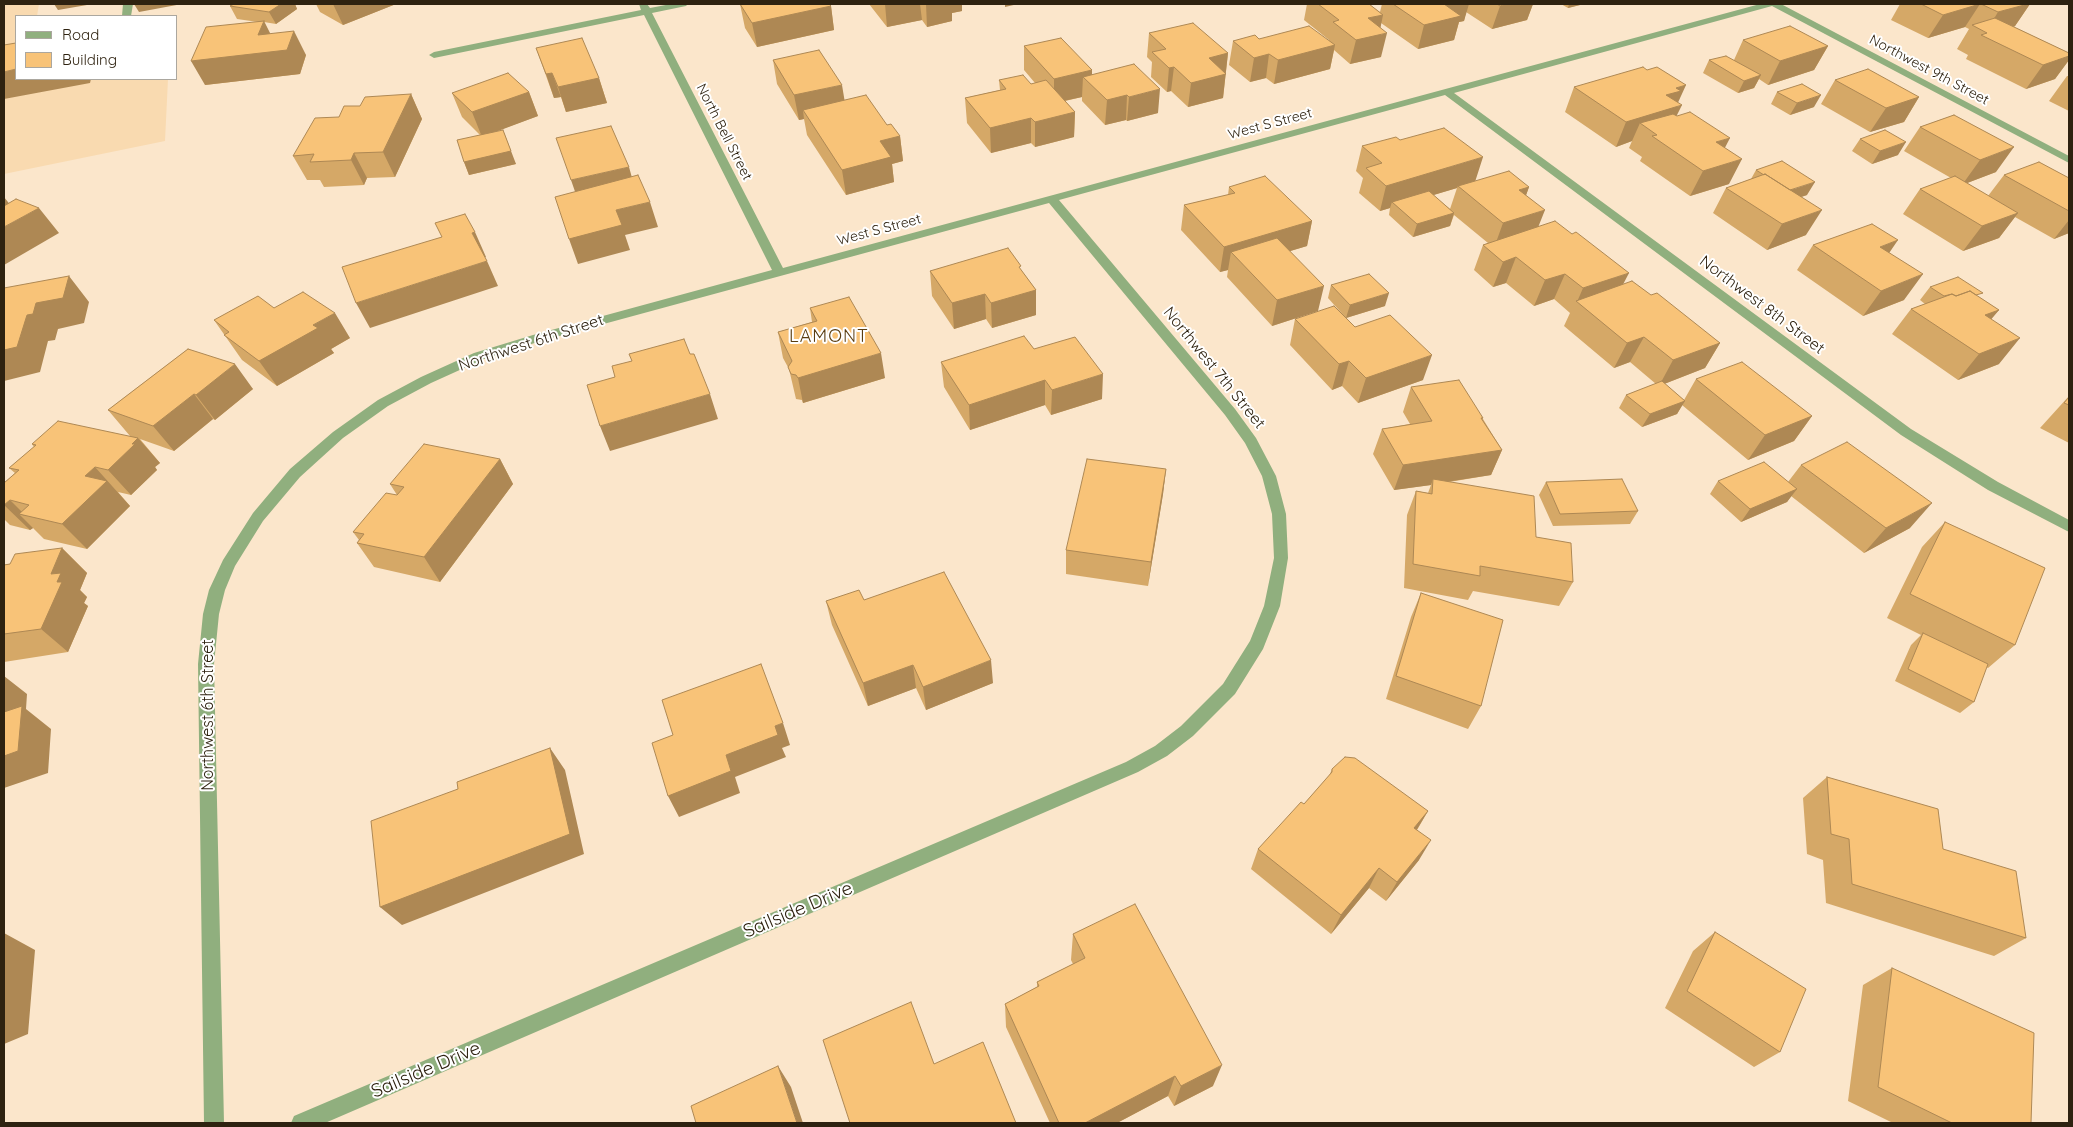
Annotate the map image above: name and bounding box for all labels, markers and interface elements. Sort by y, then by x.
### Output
legend [15,15,178,80]
text: Road [62,25,99,44]
street label: Northwest 9th Street [1866,31,1992,109]
text: Building [62,50,117,69]
street label: North Bell Street [692,81,756,183]
street label: West S Street [1226,105,1314,143]
street label: West S Street [835,211,923,249]
street label: Northwest 8th Street [1696,252,1828,358]
street label: Northwest 7th Street [1159,303,1269,433]
street label: Northwest 6th Street [456,310,606,376]
district label: LAMONT [788,326,870,348]
street label: Northwest 6th Street [198,639,218,791]
street label: Sailside Drive [740,877,856,943]
street label: Sailside Drive [368,1037,484,1103]

